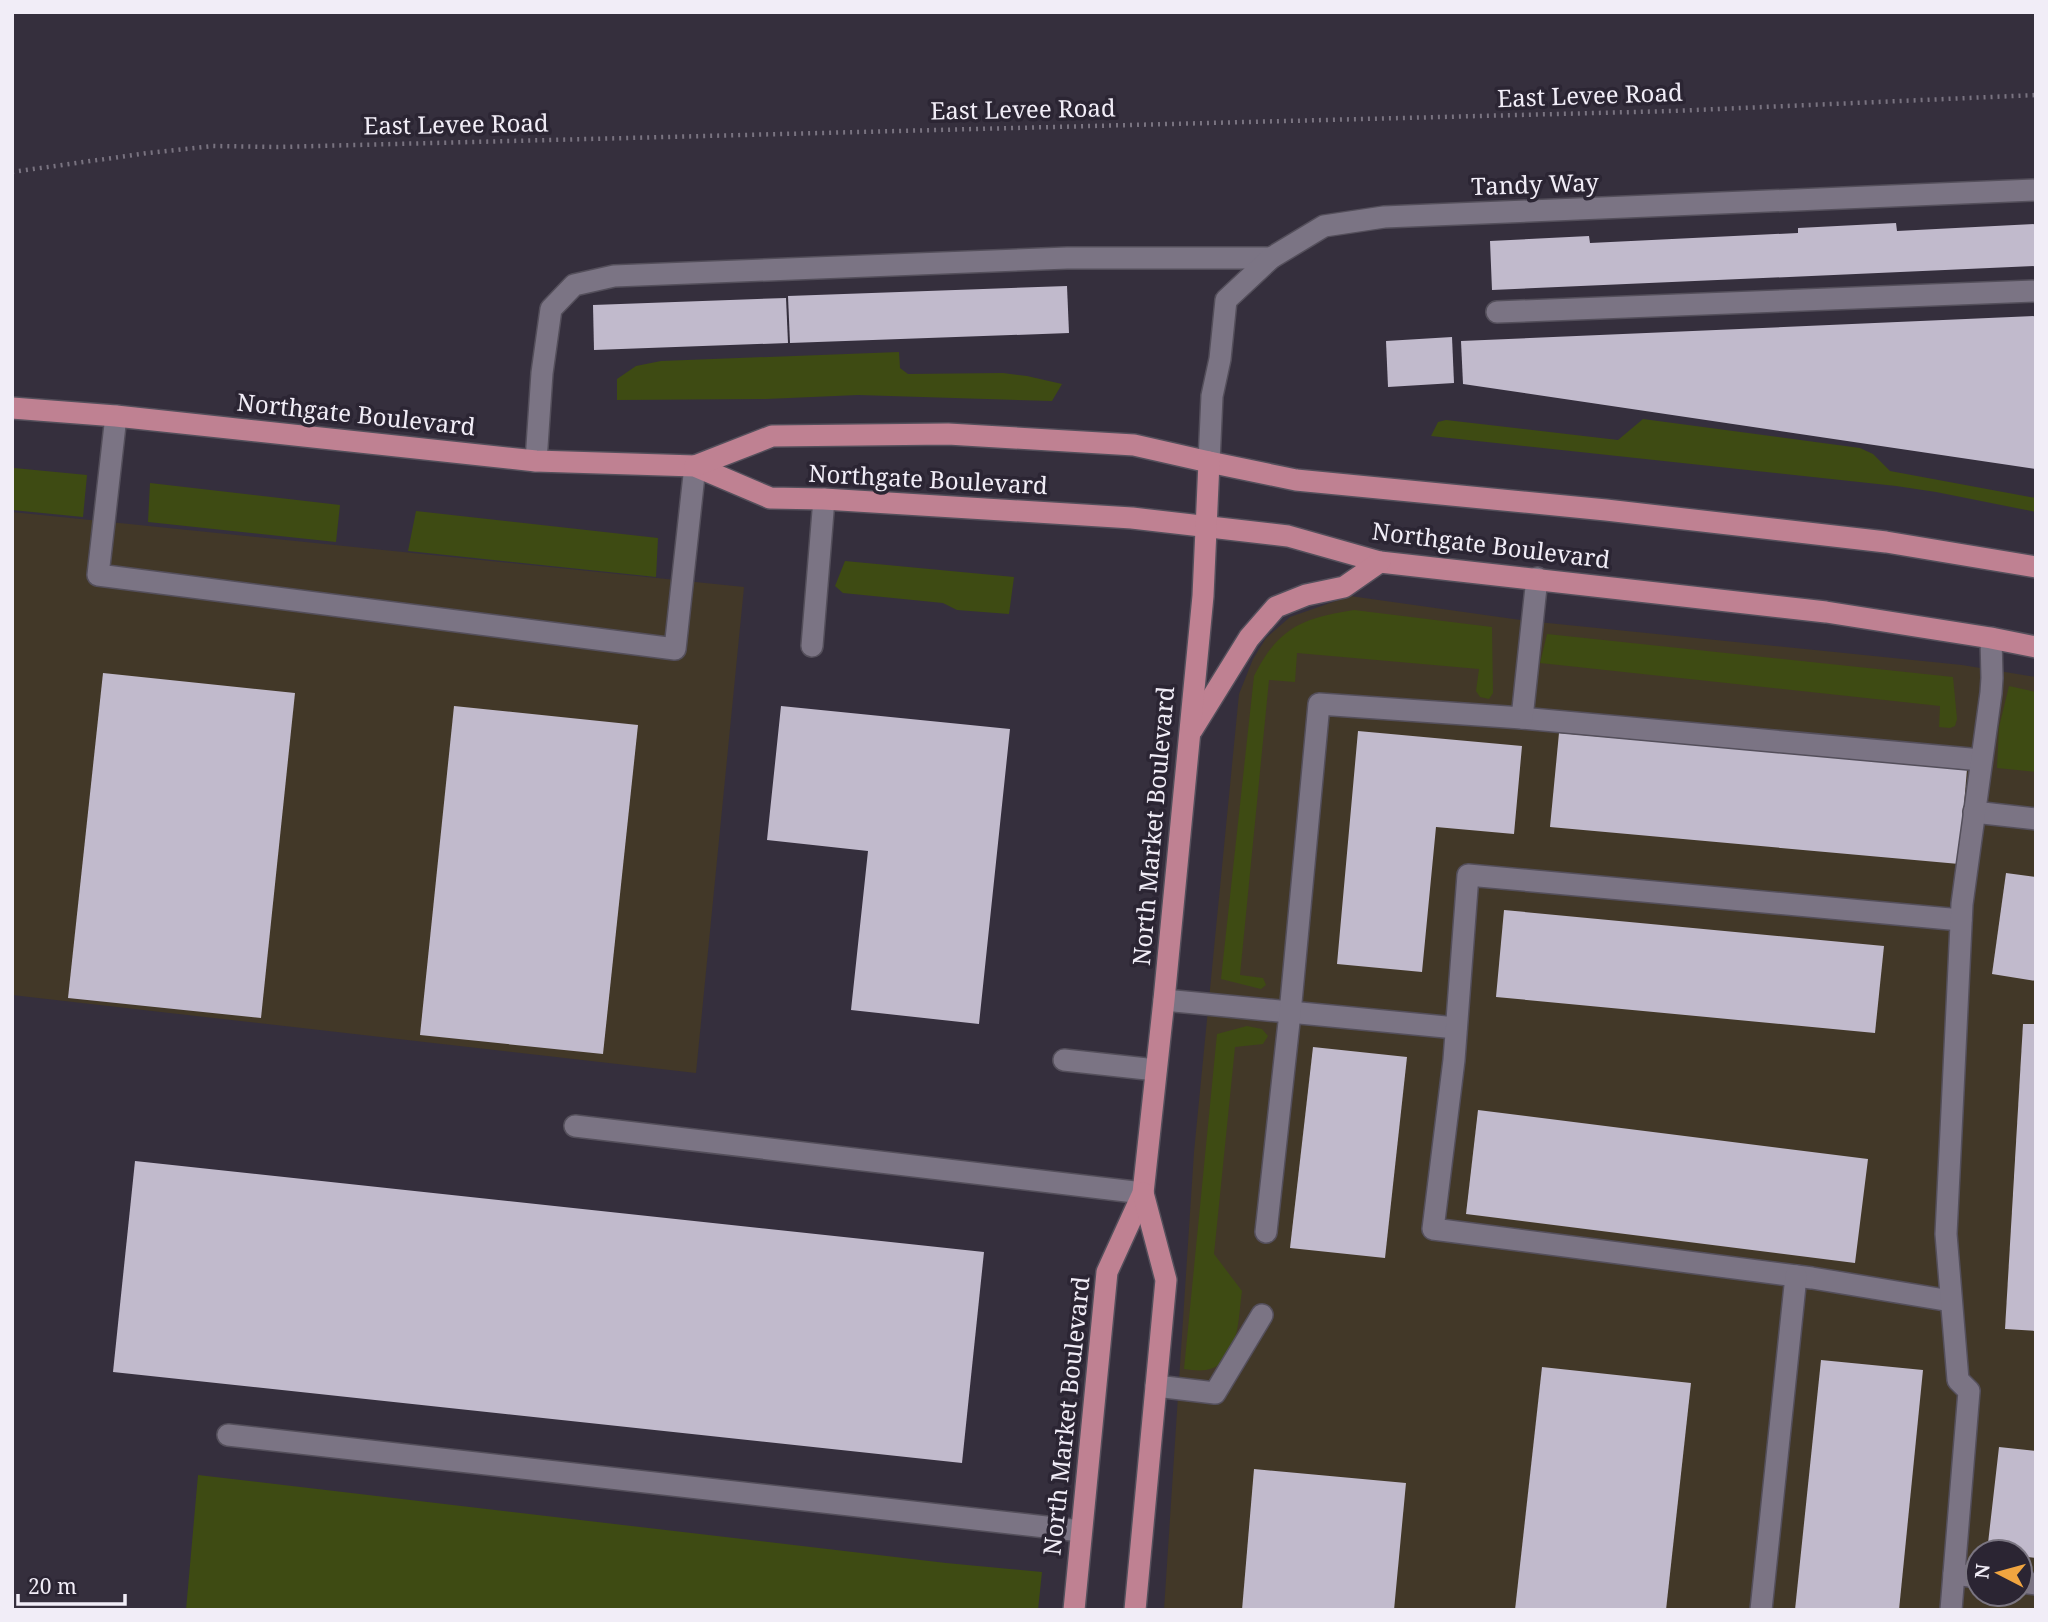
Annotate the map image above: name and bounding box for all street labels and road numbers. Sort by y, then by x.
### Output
street label: East Levee Road [1497,75,1683,114]
street label: East Levee Road [930,90,1116,127]
street label: East Levee Road [363,105,549,142]
street label: Tandy Way [1471,165,1600,202]
street label: Northgate Boulevard [235,385,477,442]
street label: Northgate Boulevard [808,456,1049,501]
street label: Northgate Boulevard [1370,514,1612,576]
street label: North Market Boulevard [1124,685,1181,967]
street label: North Market Boulevard [1034,1274,1097,1557]

